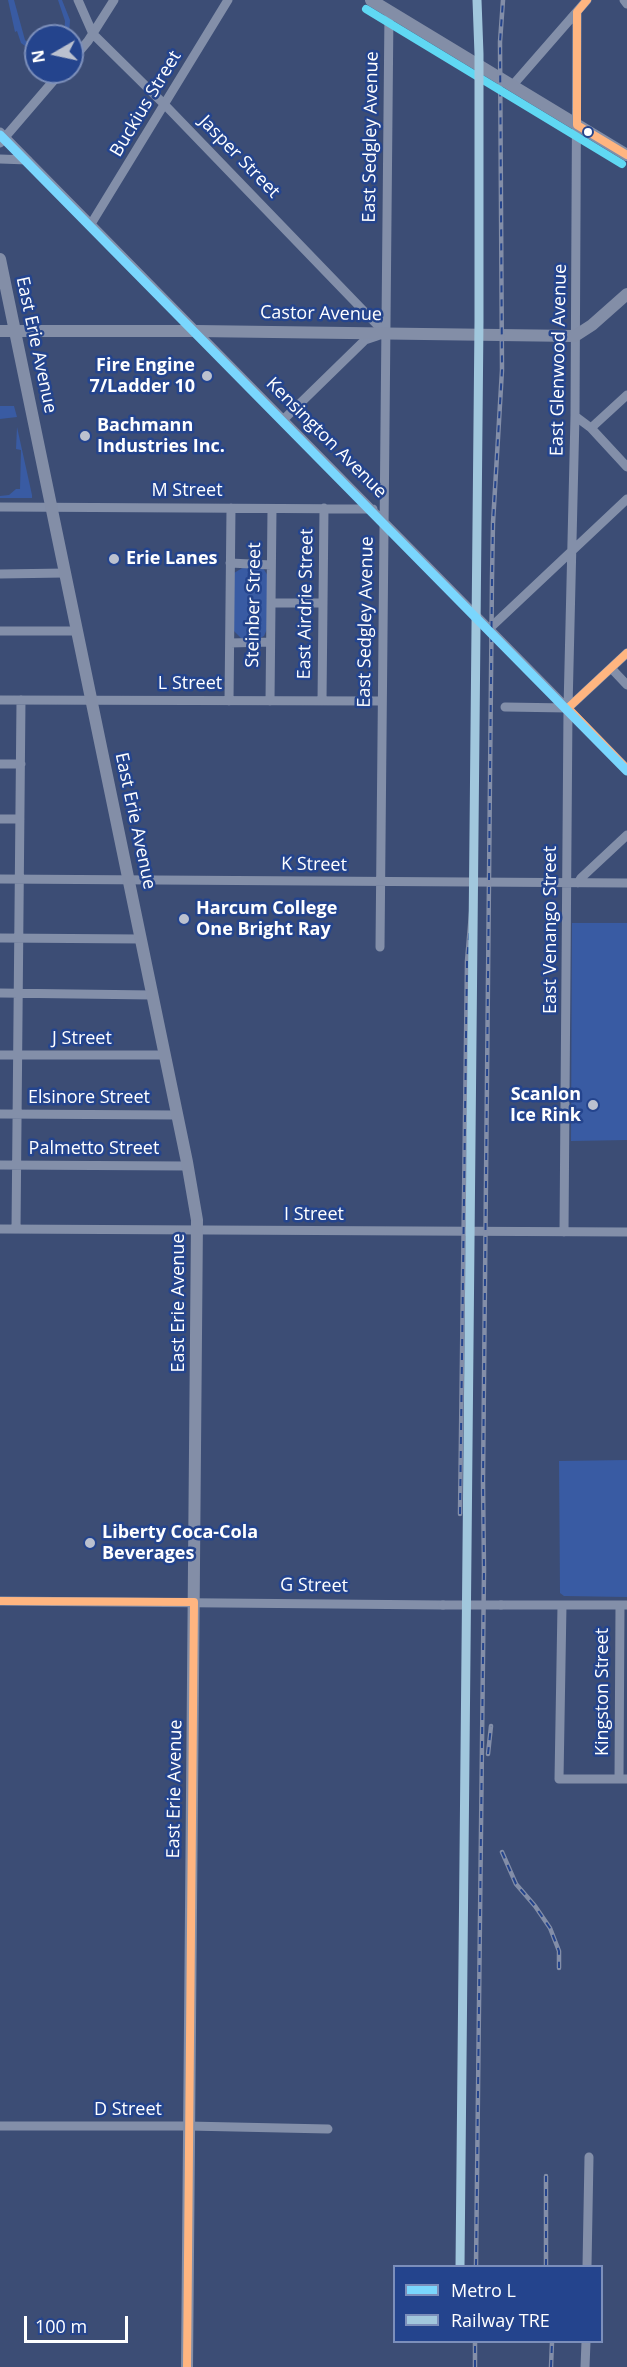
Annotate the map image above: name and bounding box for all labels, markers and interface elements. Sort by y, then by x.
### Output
north arrow [24,24,84,84]
street label: Buckius Street [106,47,186,161]
text: N [26,48,50,65]
street label: East Sedgley Avenue [359,51,383,223]
street label: Jasper Street [194,111,284,203]
unlabelled marker [582,126,594,138]
street label: East Glenwood Avenue [547,264,571,456]
street label: East Erie Avenue [11,275,61,415]
street label: Castor Avenue [260,302,382,326]
place label: Fire Engine 7/Ladder 10 [89,355,195,398]
marker: Fire Engine 7/Ladder 10 [200,369,214,383]
street label: Kensington Avenue [261,373,391,503]
place label: Bachmann Industries Inc. [97,415,225,458]
marker: Bachmann Industries Inc. [78,429,92,443]
street label: M Street [151,480,223,502]
street label: East Airdrie Street [294,528,318,680]
street label: East Sedgley Avenue [354,536,378,708]
street label: Steinber Street [242,542,266,668]
place label: Erie Lanes [126,548,218,570]
marker: Erie Lanes [107,552,121,566]
street label: L Street [158,673,222,695]
street label: East Erie Avenue [110,751,160,891]
street label: East Venango Street [540,846,562,1014]
street label: K Street [281,854,347,876]
place label: Harcum College One Bright Ray [196,898,337,940]
marker: Harcum College One Bright Ray [177,912,191,926]
street label: J Street [52,1028,112,1050]
place label: Scanlon Ice Rink [510,1084,581,1126]
street label: Elsinore Street [28,1087,150,1109]
marker: Scanlon Ice Rink [586,1098,600,1112]
street label: Palmetto Street [29,1138,159,1160]
street label: I Street [284,1204,344,1226]
street label: East Erie Avenue [168,1233,190,1373]
place label: Liberty Coca-Cola Beverages [102,1522,258,1564]
marker: Liberty Coca-Cola Beverages [83,1536,97,1550]
street label: G Street [280,1575,348,1597]
street label: Kingston Street [592,1628,614,1756]
street label: East Erie Avenue [163,1719,187,1859]
street label: D Street [94,2099,162,2121]
legend [393,2265,603,2343]
text: Metro L [451,2278,516,2302]
scale bar [27,2304,130,2342]
text: Railway TRE [451,2308,550,2332]
text: 100 m [35,2314,87,2338]

